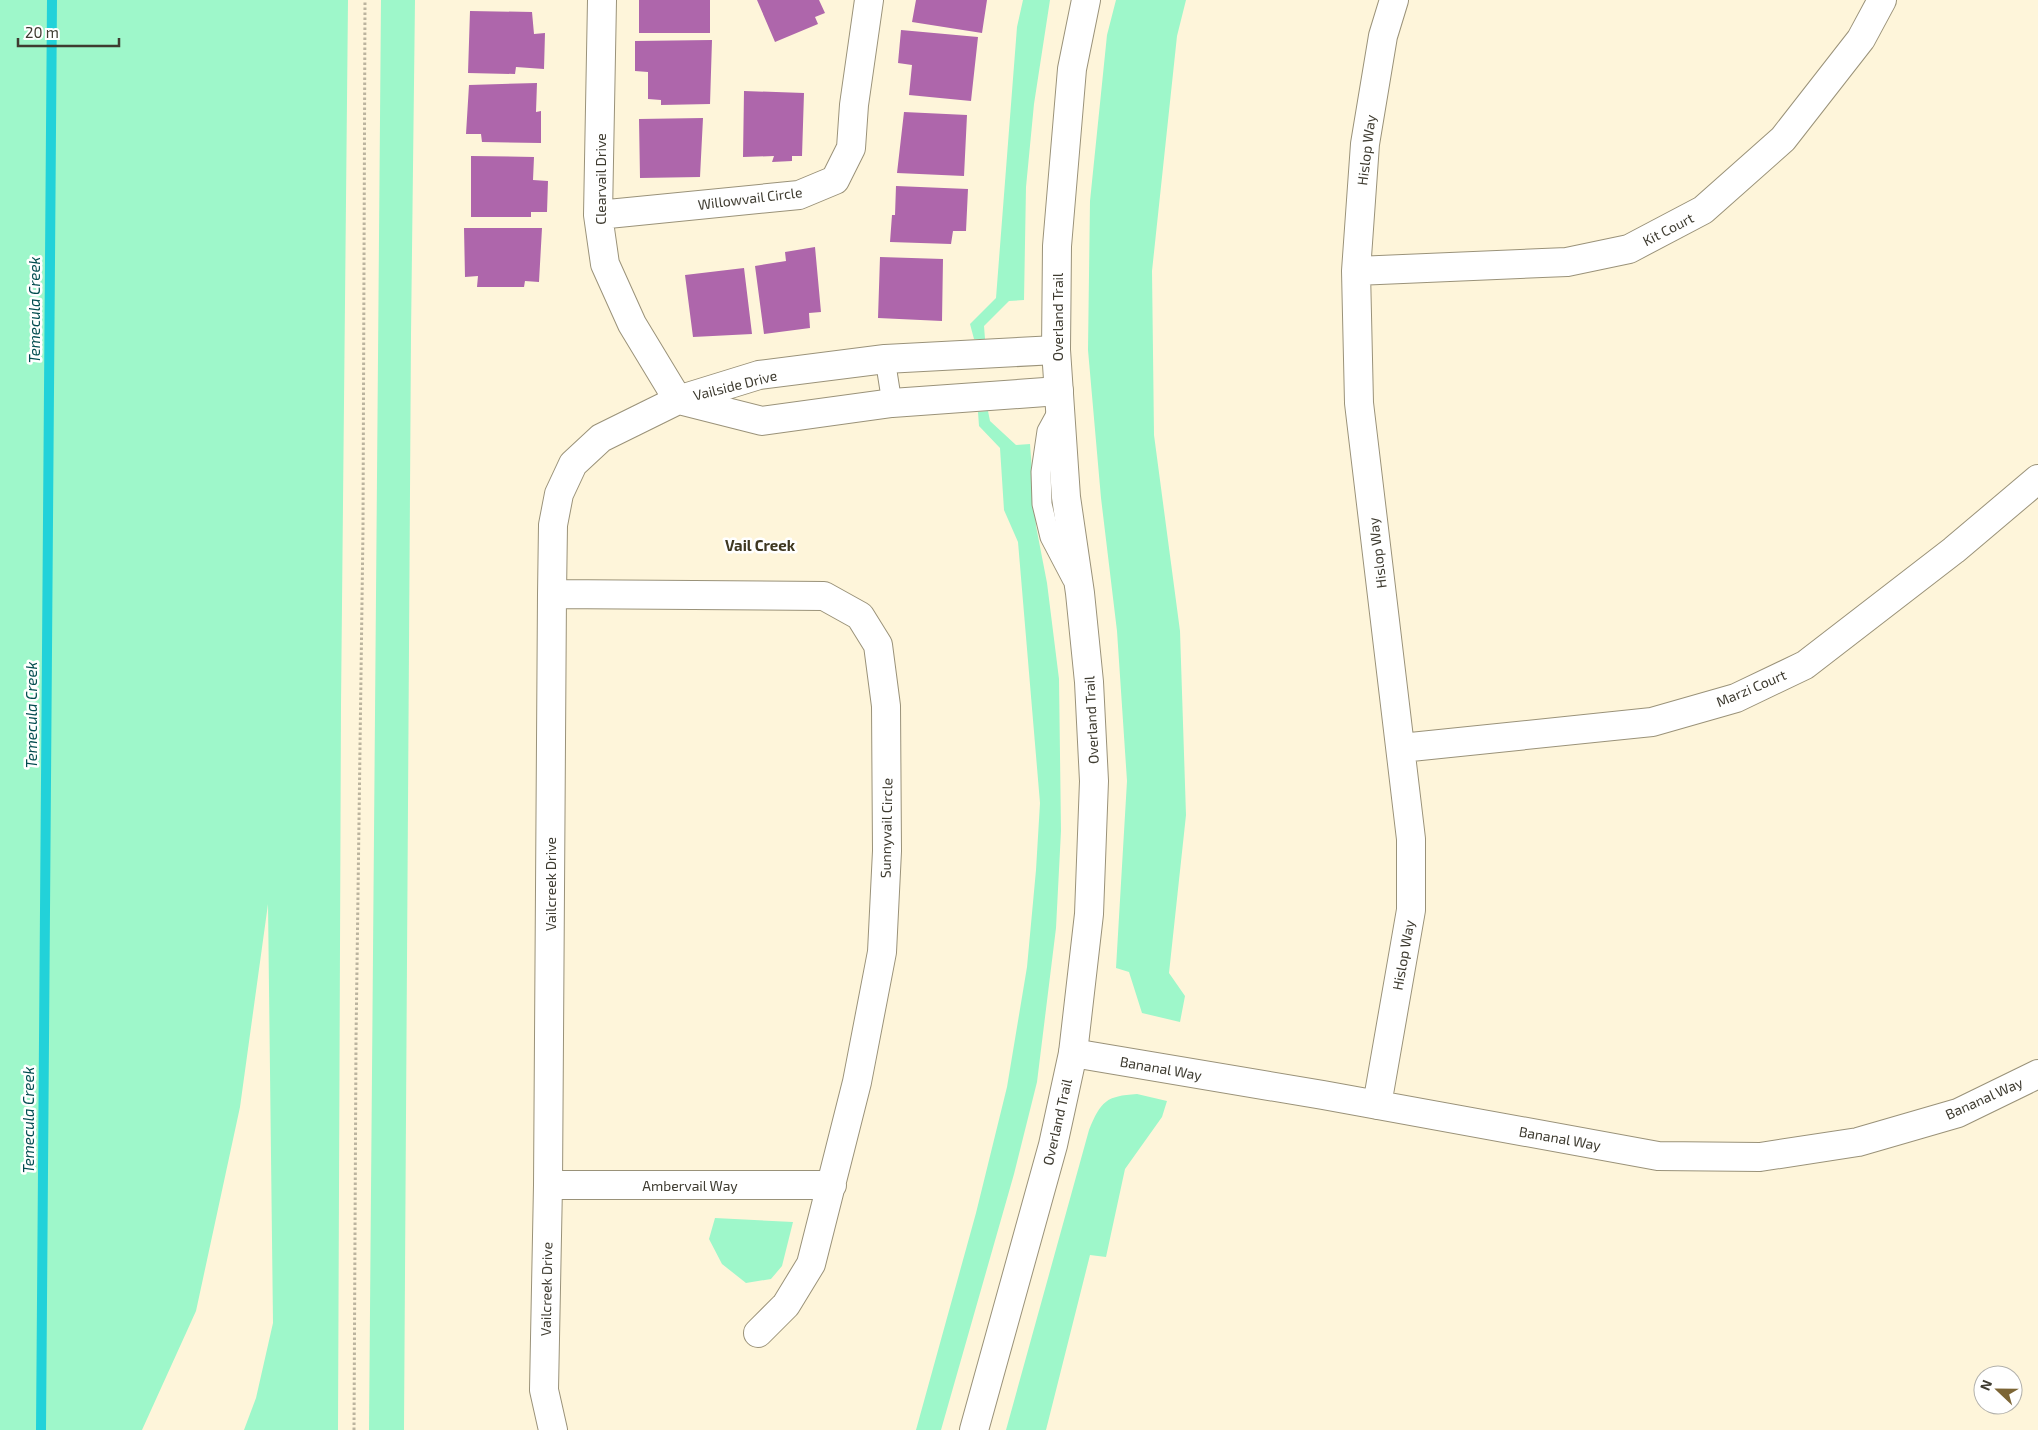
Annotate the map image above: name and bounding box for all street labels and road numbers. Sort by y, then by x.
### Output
street label: Hislop Way [1353,113,1379,186]
street label: Clearvail Drive [592,133,609,225]
street label: Willowvail Circle [697,183,803,213]
street label: Kit Court [1640,209,1696,249]
street label: Overland Trail [1049,272,1066,361]
street label: Vailside Drive [691,366,779,404]
street label: Hislop Way [1364,516,1390,589]
street label: Marzi Court [1714,666,1788,710]
street label: Overland Trail [1080,675,1102,765]
street label: Sunnyvail Circle [877,778,895,878]
street label: Vailcreek Drive [542,837,559,931]
street label: Hislop Way [1388,918,1418,992]
street label: Bananal Way [1119,1052,1204,1084]
street label: Bananal Way [1943,1073,2026,1123]
street label: Overland Trail [1039,1076,1075,1167]
street label: Bananal Way [1518,1122,1603,1154]
street label: Ambervail Way [642,1177,738,1194]
street label: Vailcreek Drive [537,1242,555,1336]

